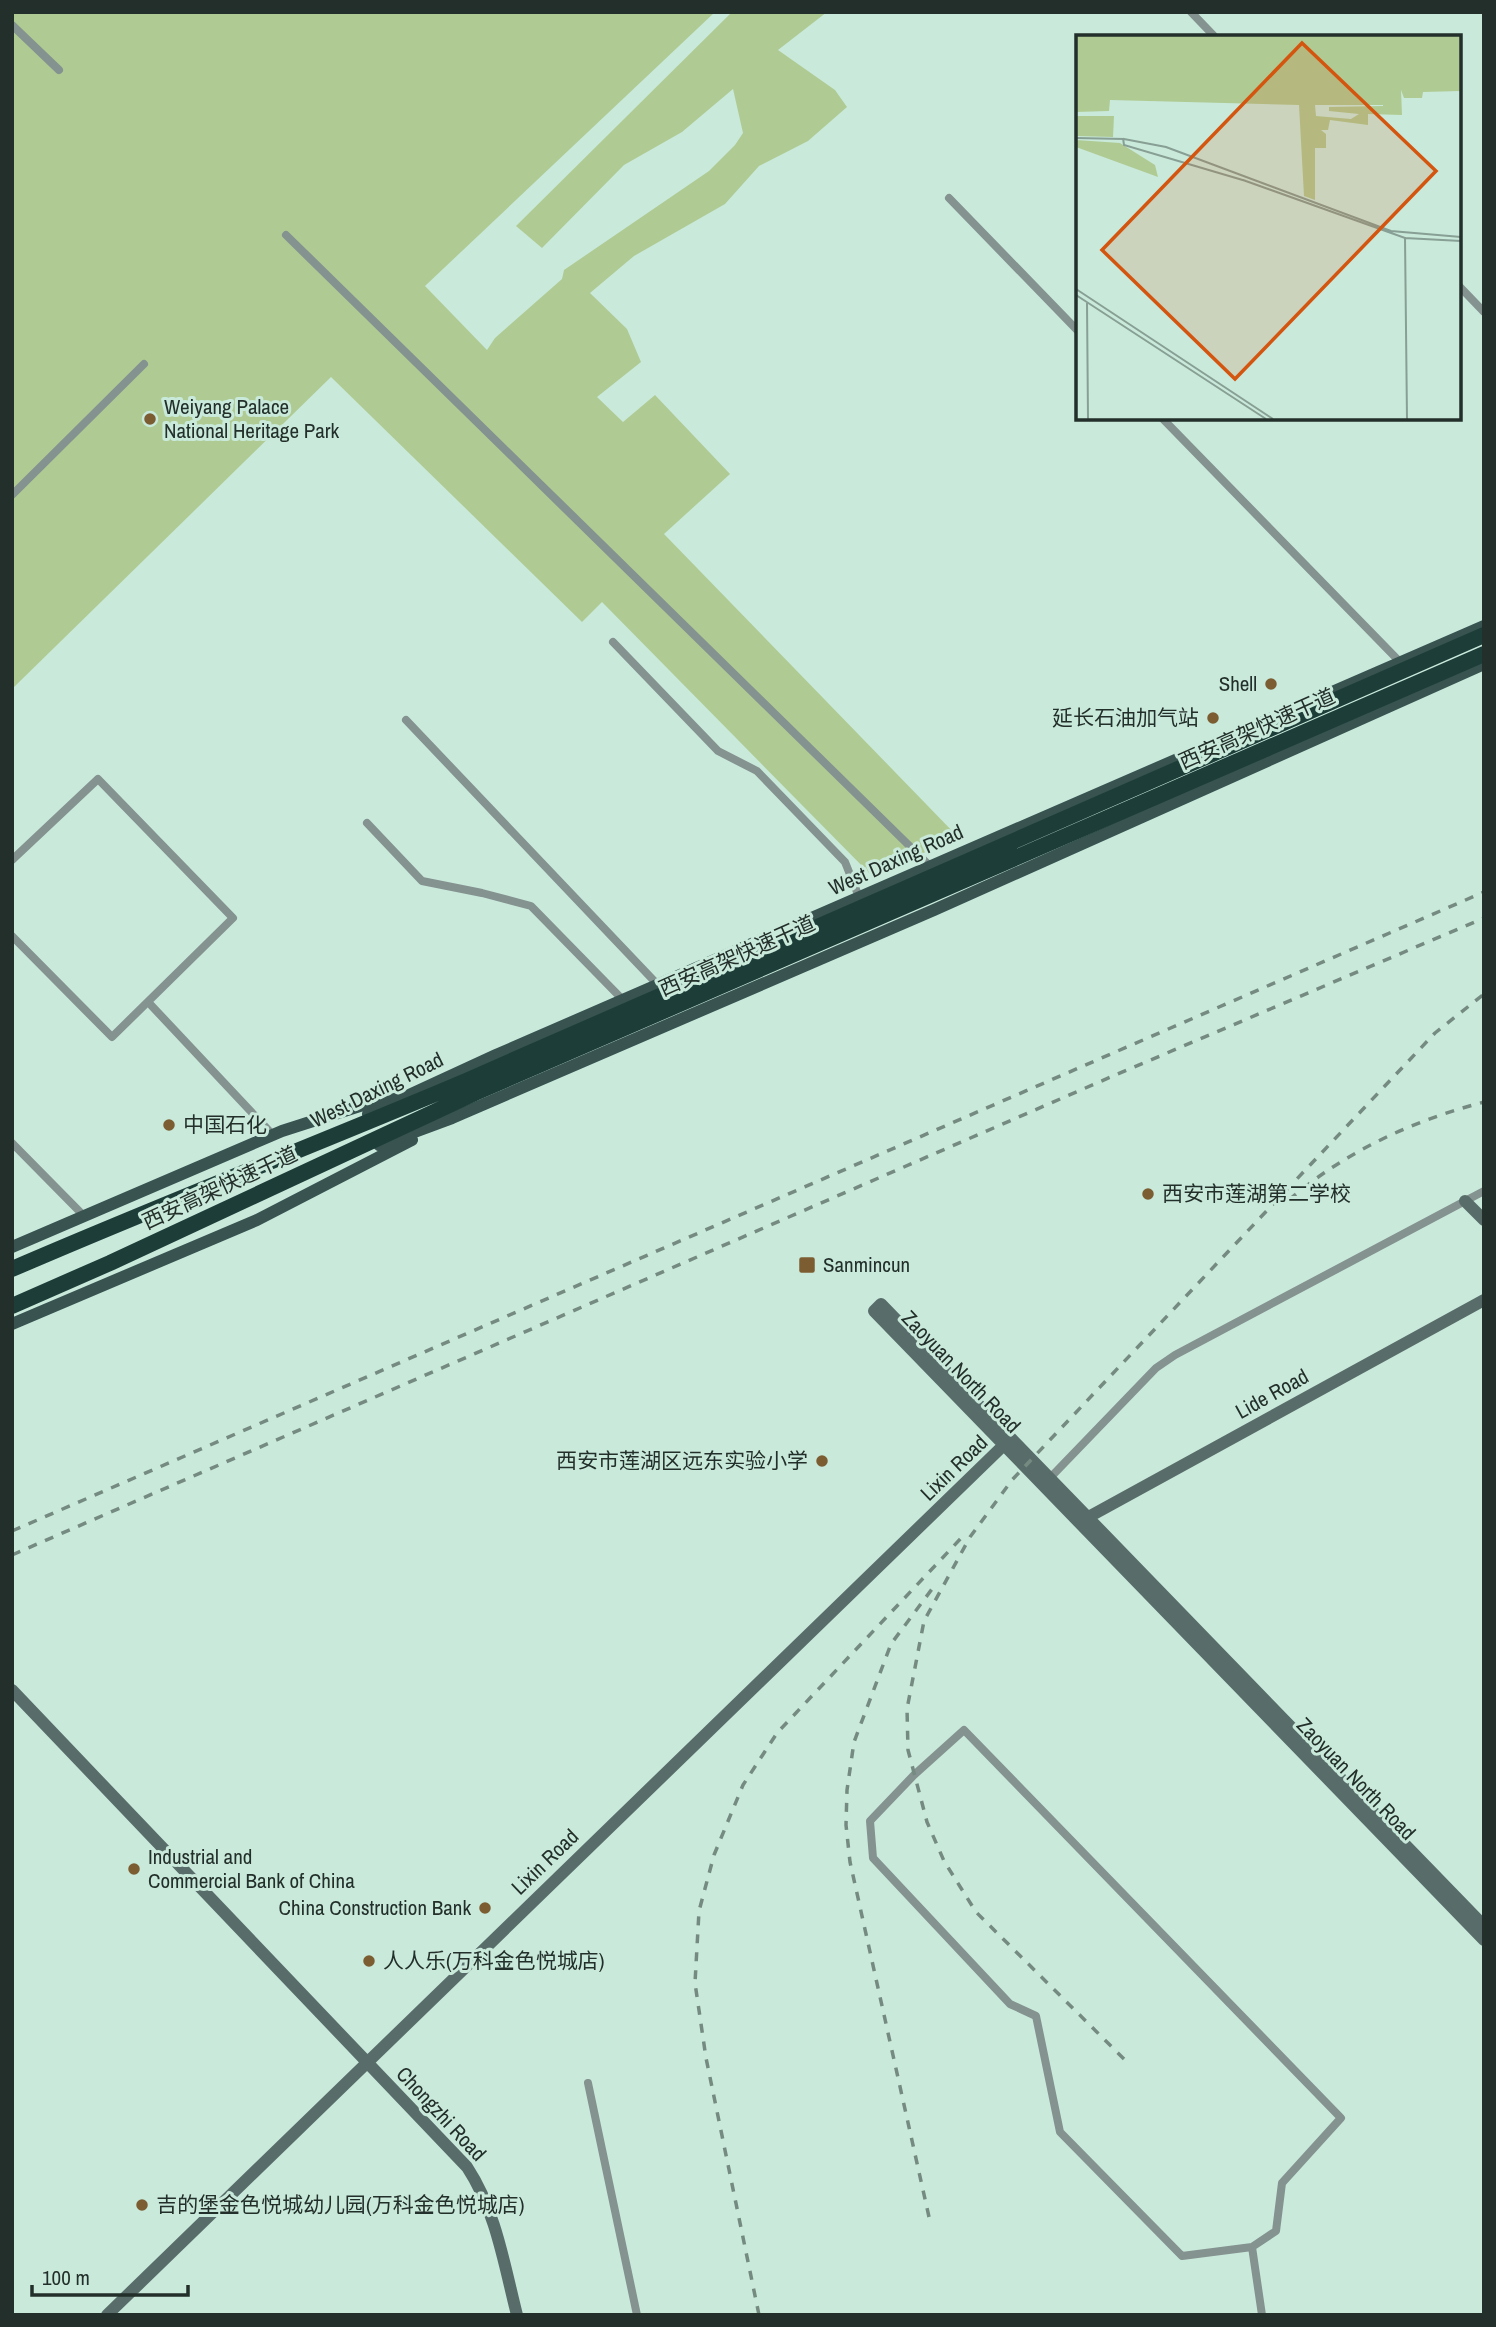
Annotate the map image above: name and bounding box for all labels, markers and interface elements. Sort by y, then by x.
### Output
inset map [1076,35,1461,420]
place label: Weiyang Palace National Heritage Park [164,392,340,445]
marker: Weiyang Palace National Heritage Park [142,411,158,427]
place label: Shell [1219,669,1257,698]
marker: Shell [1263,676,1279,692]
street label: 西安高架快速干道 [1174,681,1339,776]
place label: 延长石油加气站 [1052,703,1199,732]
marker: 延长石油加气站 [1205,710,1221,726]
street label: West Daxing Road [824,817,968,902]
street label: 西安高架快速干道 [654,908,819,1003]
street label: West Daxing Road [306,1045,448,1134]
place label: 中国石化 [183,1110,267,1139]
marker: 中国石化 [161,1117,177,1133]
street label: 西安高架快速干道 [138,1139,302,1236]
place label: 西安市莲湖第二学校 [1162,1179,1351,1208]
marker: 西安市莲湖第二学校 [1140,1186,1156,1202]
place label: Sanmincun [823,1250,910,1279]
marker: Sanmincun [797,1255,817,1275]
street label: Zaoyuan North Road [895,1304,1027,1439]
street label: Lide Road [1230,1362,1314,1426]
street label: Lixin Road [914,1428,994,1507]
place label: 西安市莲湖区远东实验小学 [556,1446,808,1475]
marker: 西安市莲湖区远东实验小学 [814,1453,830,1469]
street label: Zaoyuan North Road [1290,1711,1422,1846]
street label: Lixin Road [505,1822,585,1901]
place label: Industrial and Commercial Bank of China [148,1842,355,1895]
marker: Industrial and Commercial Bank of China [126,1861,142,1877]
place label: China Construction Bank [279,1893,471,1922]
marker: China Construction Bank [477,1900,493,1916]
place label: 人人乐(万科金色悦城店) [383,1946,604,1975]
marker: 人人乐(万科金色悦城店) [361,1953,377,1969]
street label: Chongzhi Road [390,2060,493,2167]
place label: 吉的堡金色悦城幼儿园(万科金色悦城店) [156,2190,524,2219]
marker: 吉的堡金色悦城幼儿园(万科金色悦城店) [134,2197,150,2213]
scale bar [32,2254,187,2298]
text: 100 m [42,2263,90,2292]

